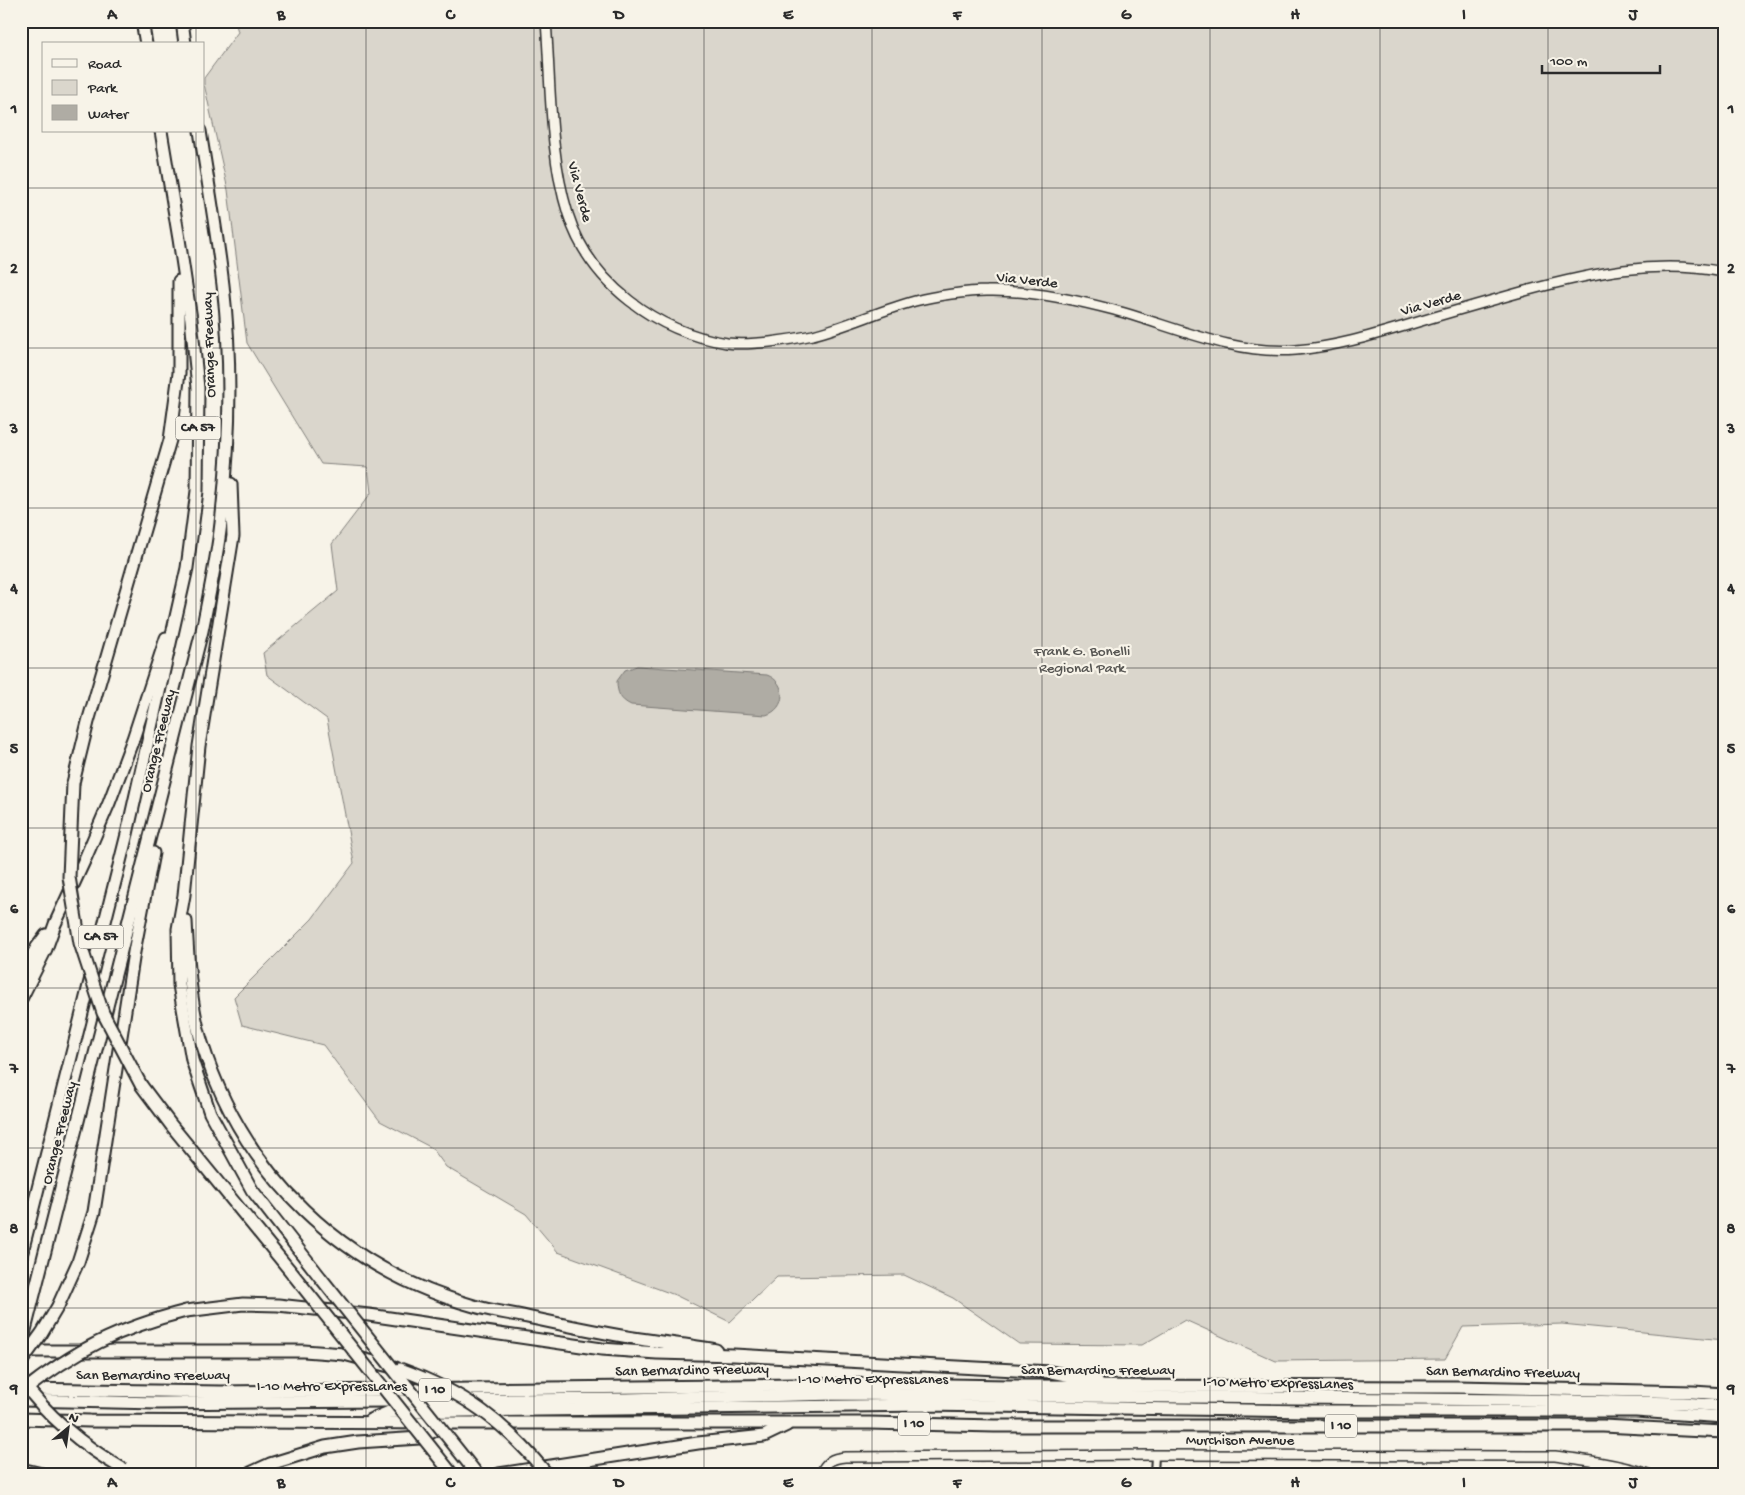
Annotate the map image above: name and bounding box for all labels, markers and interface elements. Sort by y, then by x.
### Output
text: A [106,7,118,26]
text: B [276,7,286,26]
text: C [445,7,456,26]
text: D [612,7,625,26]
text: E [783,7,794,26]
text: F [952,7,963,26]
text: G [1121,7,1132,26]
text: H [1290,7,1300,26]
text: I [1462,7,1466,26]
text: J [1628,7,1639,26]
legend [42,42,205,132]
scale bar [1542,42,1660,74]
text: 100 m [1549,53,1588,71]
text: Road [88,56,122,74]
text: Park [87,80,118,98]
text: 1 [10,101,17,120]
text: 1 [1727,101,1734,120]
text: Water [88,106,130,124]
street label: Via Verde [562,159,596,224]
text: 2 [10,261,18,280]
text: 2 [1727,261,1735,280]
street label: Via Verde [995,269,1059,293]
street label: Via Verde [1398,287,1463,321]
street label: Orange Freeway [199,291,221,398]
road number: CA 57 [176,416,220,439]
text: 3 [9,421,18,440]
text: 3 [1726,421,1735,440]
text: 4 [9,581,18,600]
text: 4 [1726,581,1735,600]
park label: Frank G. Bonelli Regional Park [1033,643,1130,678]
street label: Orange Freeway [138,687,181,794]
text: 5 [10,741,19,760]
text: 5 [1727,741,1736,760]
text: 6 [10,901,19,920]
text: 6 [1727,901,1736,920]
road number: CA 57 [78,926,124,949]
text: 7 [9,1061,19,1080]
text: 7 [1726,1061,1736,1080]
street label: Orange Freeway [39,1079,82,1186]
text: 8 [10,1221,19,1240]
text: 8 [1727,1221,1736,1240]
street label: San Bernardino Freeway [615,1361,770,1381]
street label: San Bernardino Freeway [1021,1362,1175,1380]
street label: San Bernardino Freeway [1426,1363,1581,1383]
street label: San Bernardino Freeway [76,1367,230,1385]
street label: I-10 Metro ExpressLanes [798,1371,949,1389]
street label: I-10 Metro ExpressLanes [1203,1374,1354,1394]
street label: I-10 Metro ExpressLanes [257,1378,408,1396]
road number: I 10 [419,1378,451,1402]
text: 9 [9,1381,18,1400]
text: 9 [1726,1381,1735,1400]
north arrow [42,1402,92,1452]
text: N [65,1409,81,1428]
road number: I 10 [898,1412,930,1436]
road number: I 10 [1325,1414,1357,1438]
street label: Murchison Avenue [1186,1432,1294,1450]
text: A [106,1475,118,1494]
text: B [276,1475,286,1494]
text: C [445,1475,456,1494]
text: D [612,1475,625,1494]
text: E [783,1475,794,1494]
text: F [952,1475,963,1494]
text: G [1121,1475,1132,1494]
text: H [1290,1475,1300,1494]
text: I [1462,1475,1466,1494]
text: J [1628,1475,1639,1494]

